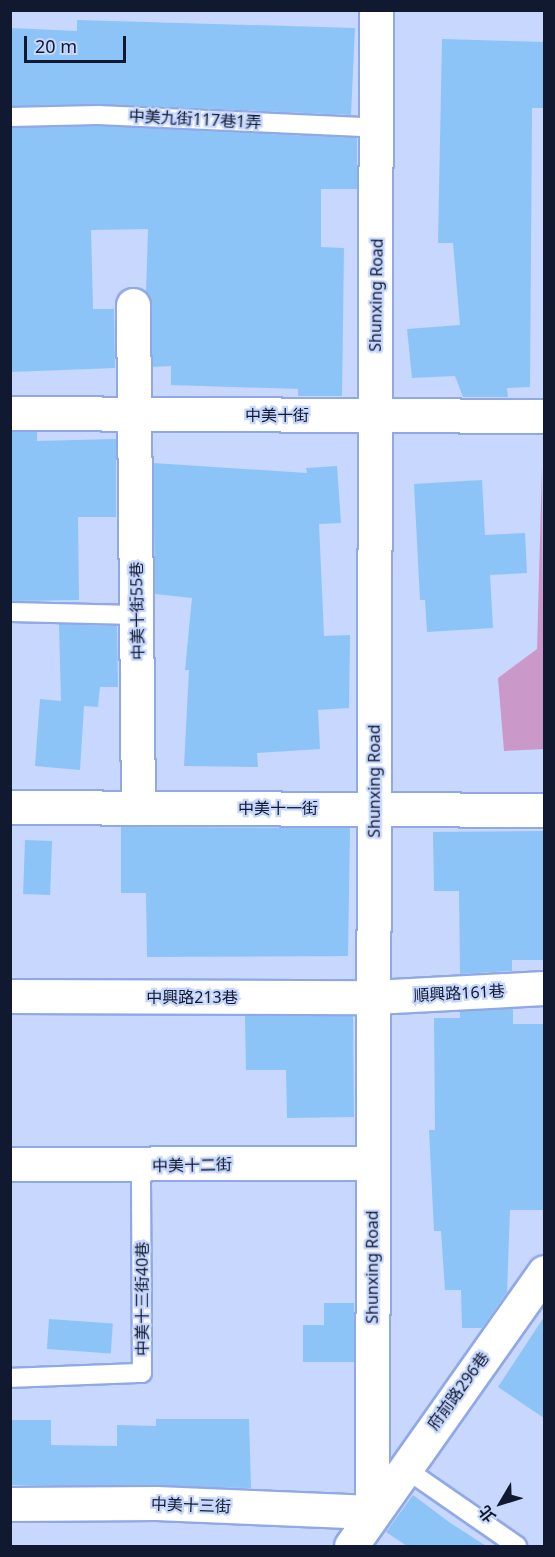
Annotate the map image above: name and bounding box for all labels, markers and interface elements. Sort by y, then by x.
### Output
scale bar [27,24,129,62]
text: 20 m [35,34,77,58]
street label: 中美九街117巷1弄 [128,106,262,132]
street label: Shunxing Road [365,238,387,352]
street label: 中美十街 [245,405,309,425]
street label: 中美十街55巷 [127,562,147,660]
street label: Shunxing Road [364,724,384,838]
street label: 中美十一街 [238,798,318,818]
street label: 順興路161巷 [413,981,505,1005]
street label: 中興路213巷 [146,987,238,1007]
street label: 中美十二街 [152,1155,232,1175]
street label: Shunxing Road [362,1210,382,1324]
street label: 中美十三街40巷 [132,1242,152,1356]
street label: 府前路296巷 [423,1348,493,1434]
north arrow [471,1473,531,1533]
street label: 中美十三街 [151,1494,231,1516]
text: 北 [473,1501,500,1527]

